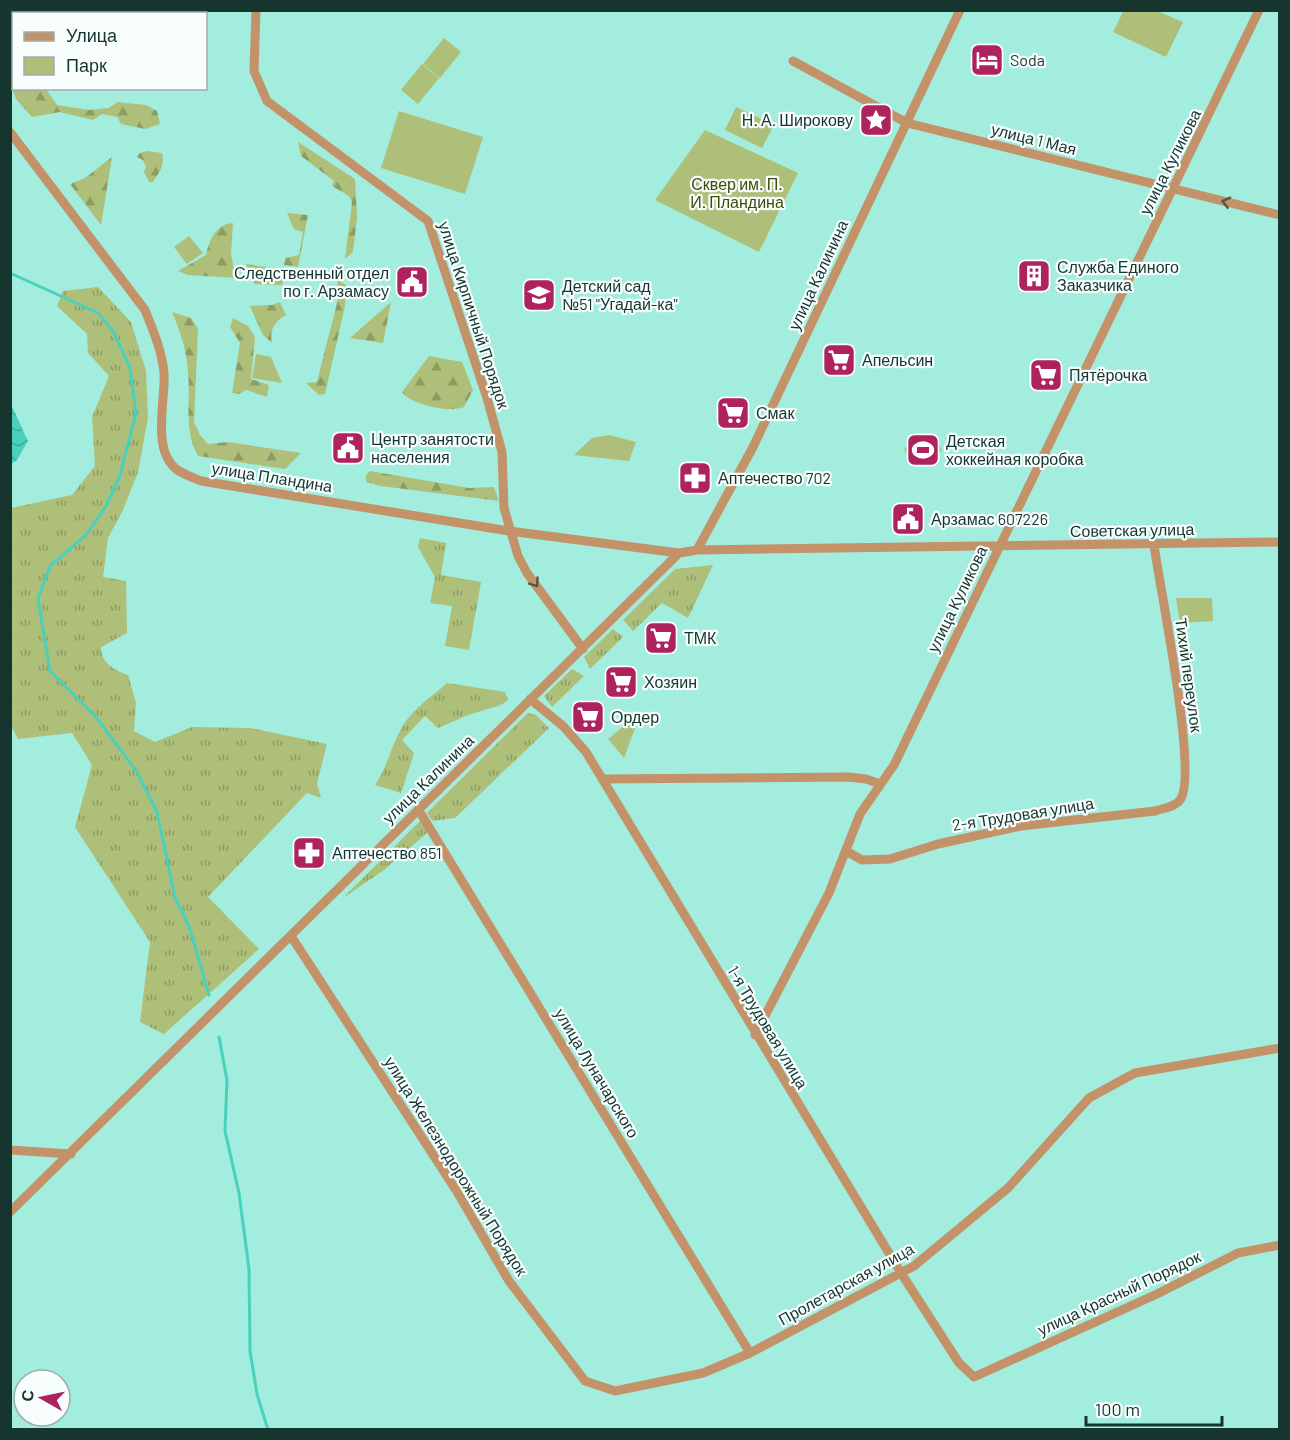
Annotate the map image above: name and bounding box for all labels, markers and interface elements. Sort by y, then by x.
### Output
legend [12,12,207,90]
text: Улица [66,24,118,46]
hotel icon: Soda [969,42,1005,78]
place label: Soda [1010,50,1045,69]
text: Парк [66,54,107,76]
place icon: Н. А. Широкову [858,102,894,138]
street label: улица Куликова [1135,106,1204,218]
place label: Н. А. Широкову [742,110,853,129]
street label: улица 1 Мая [990,119,1079,158]
park label: Сквер им. П. И. Пландина [690,174,784,211]
one-way arrow [1221,197,1231,210]
street label: улица Калинина [784,217,851,333]
street label: улица Кирпичный Порядок [435,219,514,412]
place label: Служба Единого Заказчика [1057,257,1179,294]
building icon: Служба Единого Заказчика [1016,258,1052,294]
place label: Следственный отдел по г. Арзамасу [234,263,389,300]
public building icon: Следственный отдел по г. Арзамасу [394,264,430,300]
place label: Детский сад №51 "Угадай-ка" [562,276,678,313]
school or university icon: Детский сад №51 "Угадай-ка" [521,277,557,313]
supermarket icon: Апельсин [821,342,857,378]
place label: Апельсин [862,350,933,369]
supermarket icon: Пятёрочка [1028,357,1064,393]
place label: Пятёрочка [1069,365,1148,384]
supermarket icon: Смак [715,395,751,431]
place label: Смак [756,403,795,422]
place label: Центр занятости населения [371,429,494,466]
public building icon: Центр занятости населения [330,430,366,466]
place label: Детская хоккейная коробка [946,431,1084,468]
sports icon: Детская хоккейная коробка [905,432,941,468]
street label: улица Пландина [210,458,334,495]
pharmacy icon: Аптечество 702 [677,460,713,496]
place label: Аптечество 702 [718,468,831,487]
public building icon: Арзамас 607226 [890,501,926,537]
place label: Арзамас 607226 [931,509,1048,528]
street label: Советская улица [1070,519,1194,540]
street label: улица Куликова [923,543,990,655]
one-way arrow [528,577,539,588]
street label: Тихий переулок [1172,617,1207,734]
supermarket icon: ТМК [643,620,679,656]
place label: ТМК [684,628,717,647]
supermarket icon: Хозяин [603,664,639,700]
place label: Хозяин [644,672,697,691]
supermarket icon: Ордер [570,699,606,735]
place label: Ордер [611,707,659,726]
street label: улица Калинина [378,730,477,827]
street label: 2-я Трудовая улица [951,793,1095,834]
pharmacy icon: Аптечество 851 [291,835,327,871]
place label: Аптечество 851 [332,843,442,862]
street label: 1-я Трудовая улица [724,962,813,1092]
street label: улица Луначарского [551,1004,644,1141]
street label: улица Железнодорожный Порядок [381,1053,533,1280]
street label: Пролетарская улица [775,1238,917,1329]
street label: улица Красный Порядок [1034,1246,1204,1339]
north arrow [12,1368,72,1428]
text: С [16,1388,37,1403]
scale bar [1086,1389,1222,1427]
text: 100 m [1095,1398,1140,1420]

